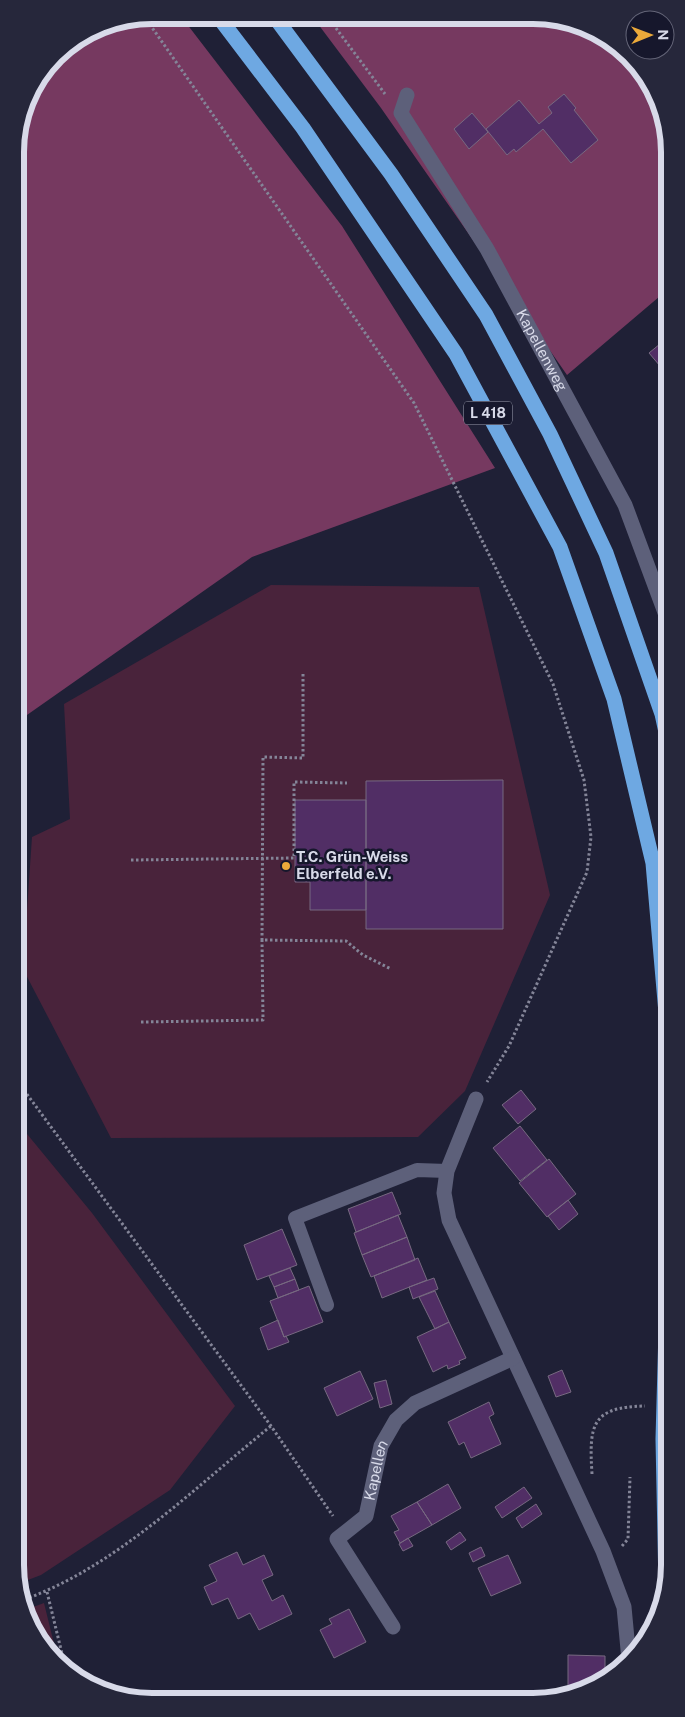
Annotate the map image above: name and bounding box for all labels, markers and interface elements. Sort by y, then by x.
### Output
north arrow [625,10,675,60]
text: N [655,29,671,40]
street label: Kapellenweg [513,306,571,394]
road number: L 418 [464,402,512,424]
place label: T.C. Grün-Weiss Elberfeld e.V. [296,848,408,882]
marker: T.C. Grün-Weiss Elberfeld e.V. [280,860,292,872]
street label: Kapellen [361,1436,391,1502]

